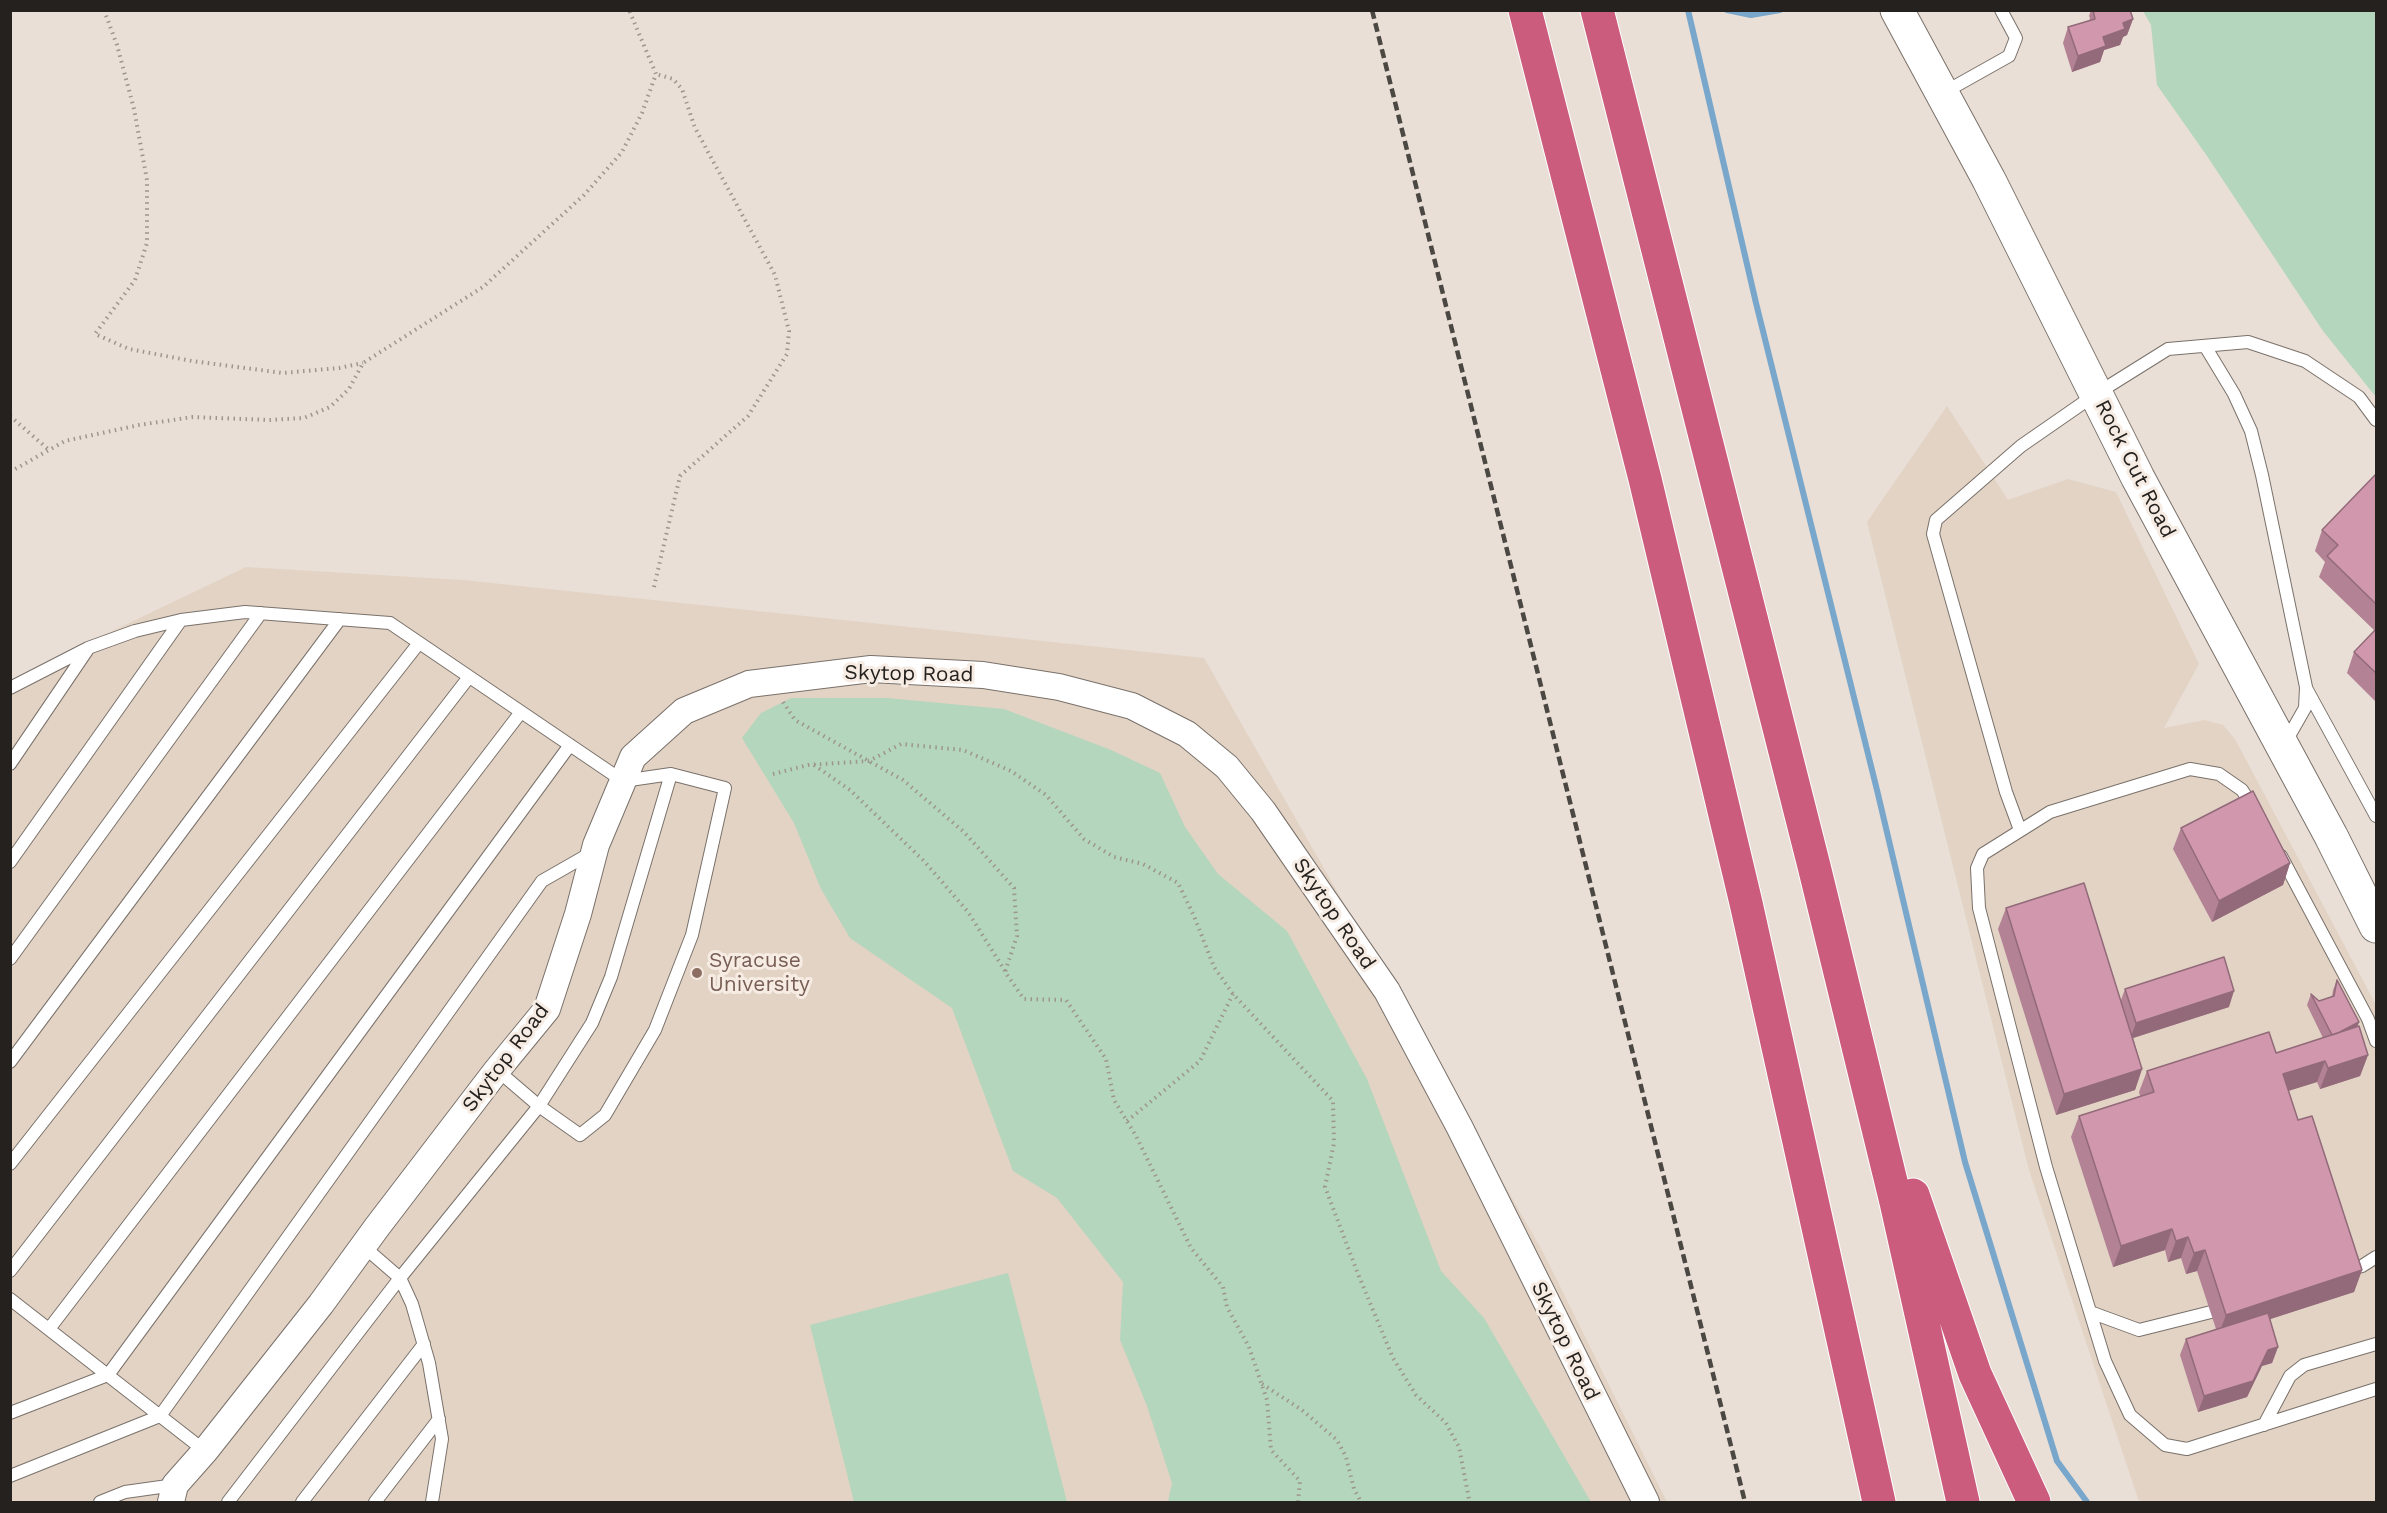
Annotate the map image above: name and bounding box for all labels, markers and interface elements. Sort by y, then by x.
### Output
street label: Rock Cut Road [2089,396,2181,542]
street label: Skytop Road [844,660,974,688]
street label: Skytop Road [1287,853,1381,975]
place label: Syracuse University [709,948,810,998]
marker: Syracuse University [690,966,704,980]
street label: Skytop Road [457,999,555,1117]
street label: Skytop Road [1525,1277,1605,1405]

